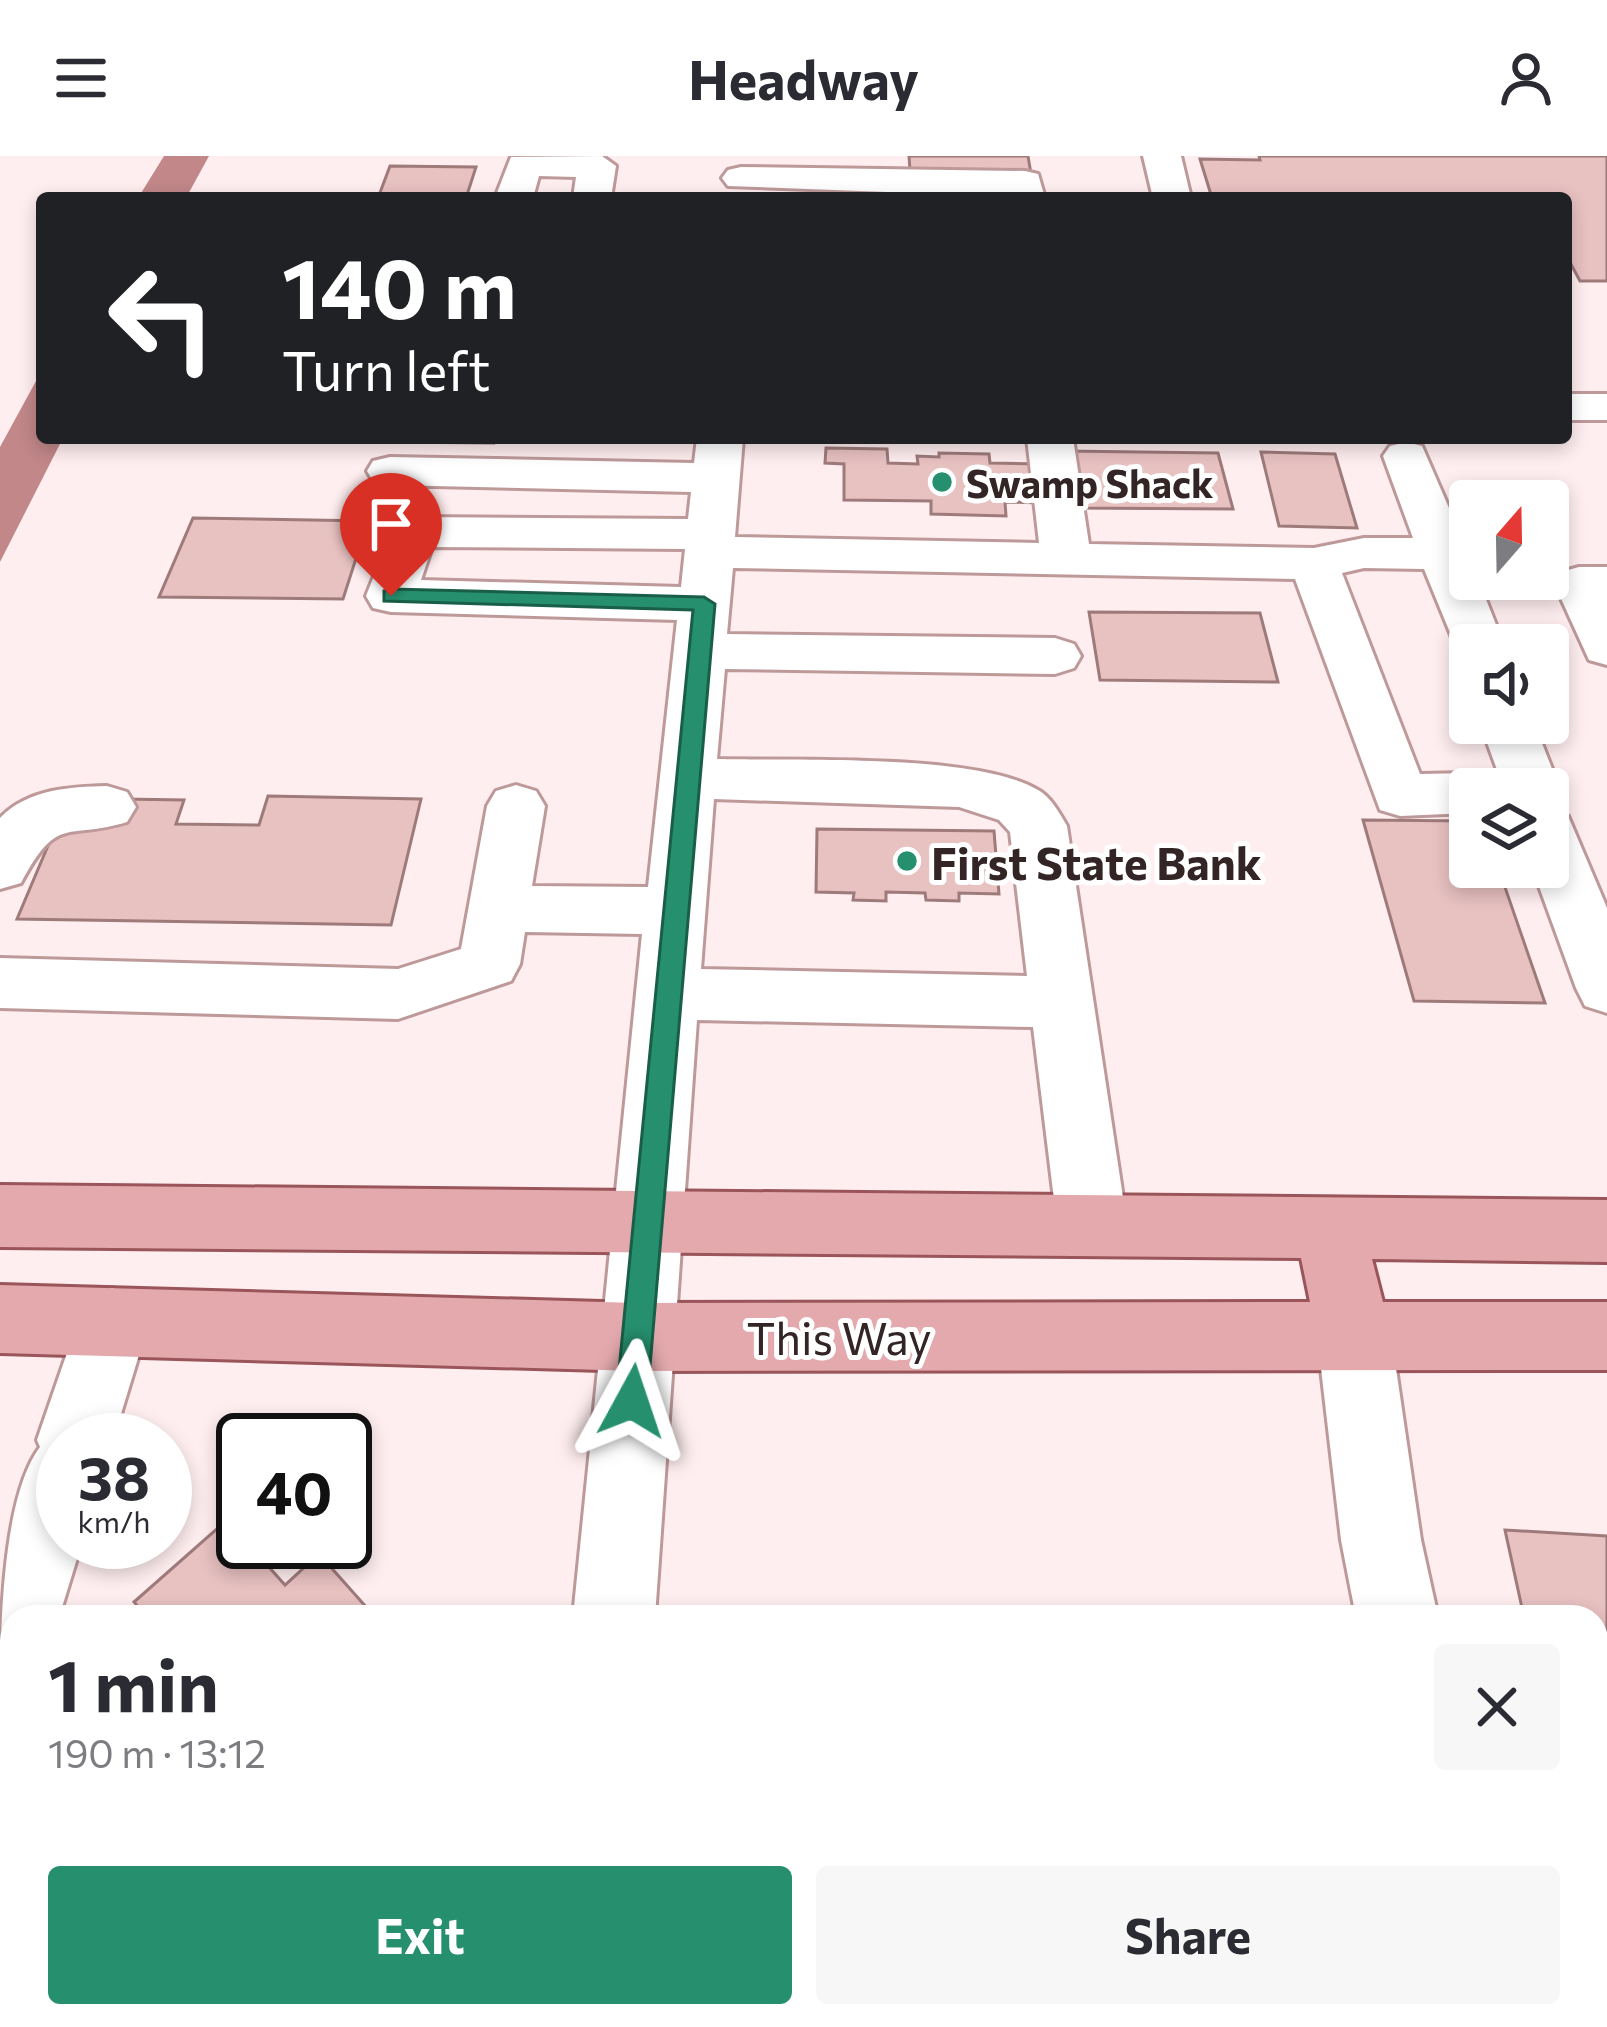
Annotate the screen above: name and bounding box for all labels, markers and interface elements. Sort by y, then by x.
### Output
icon: menu [48,45,114,111]
text: Headway [688,45,919,111]
icon: person [1493,45,1559,111]
text: 140 m [282,234,517,336]
icon: left [84,240,240,396]
text: Turn left [282,336,490,402]
place label: Swamp Shack [966,458,1213,506]
marker: Swamp Shack [929,469,955,495]
pin [340,473,442,596]
north arrow [1449,480,1569,600]
map controls [1449,480,1569,888]
icon: arrive [358,491,424,557]
button: sound [1449,624,1569,744]
button: layers [1449,768,1569,888]
place label: First State Bank [931,834,1262,889]
marker: First State Bank [894,848,920,874]
street label: This Way [746,1309,932,1364]
position arrow [569,1338,695,1464]
speed limit sign: 40 [216,1413,372,1569]
text: 38 [78,1439,150,1512]
text: km/h [78,1502,150,1539]
text: 1 min [48,1639,219,1727]
button: close [1434,1644,1560,1770]
text: 190 m · 13:12 [48,1728,266,1776]
button: Exit [48,1866,792,2004]
button: Share [816,1866,1560,2004]

